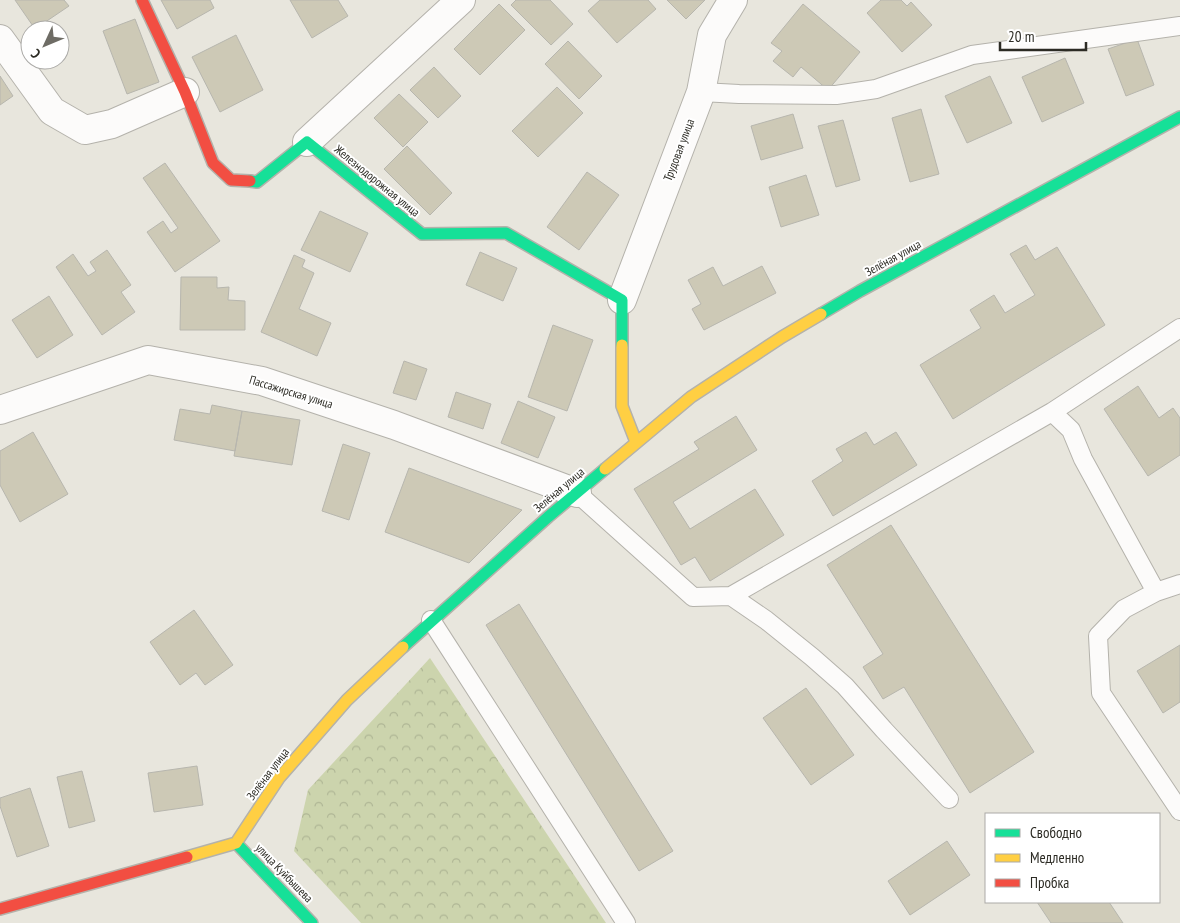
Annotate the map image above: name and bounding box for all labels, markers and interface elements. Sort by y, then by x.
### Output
north arrow [20,20,70,70]
scale bar [1000,20,1086,52]
text: 20 m [1008,27,1034,46]
text: С [27,45,44,63]
street label: Трудовая улица [660,116,697,183]
street label: Железнодорожная улица [331,141,423,220]
street label: Зелёная улица [862,236,923,279]
street label: Пассажирская улица [248,372,335,411]
street label: Зелёная улица [530,464,587,515]
street label: Зелёная улица [243,744,292,803]
legend [985,813,1160,903]
text: Свободно [1030,823,1082,842]
street label: улица Куйбышева [253,840,316,905]
text: Медленно [1030,848,1084,867]
text: Пробка [1030,873,1069,892]

